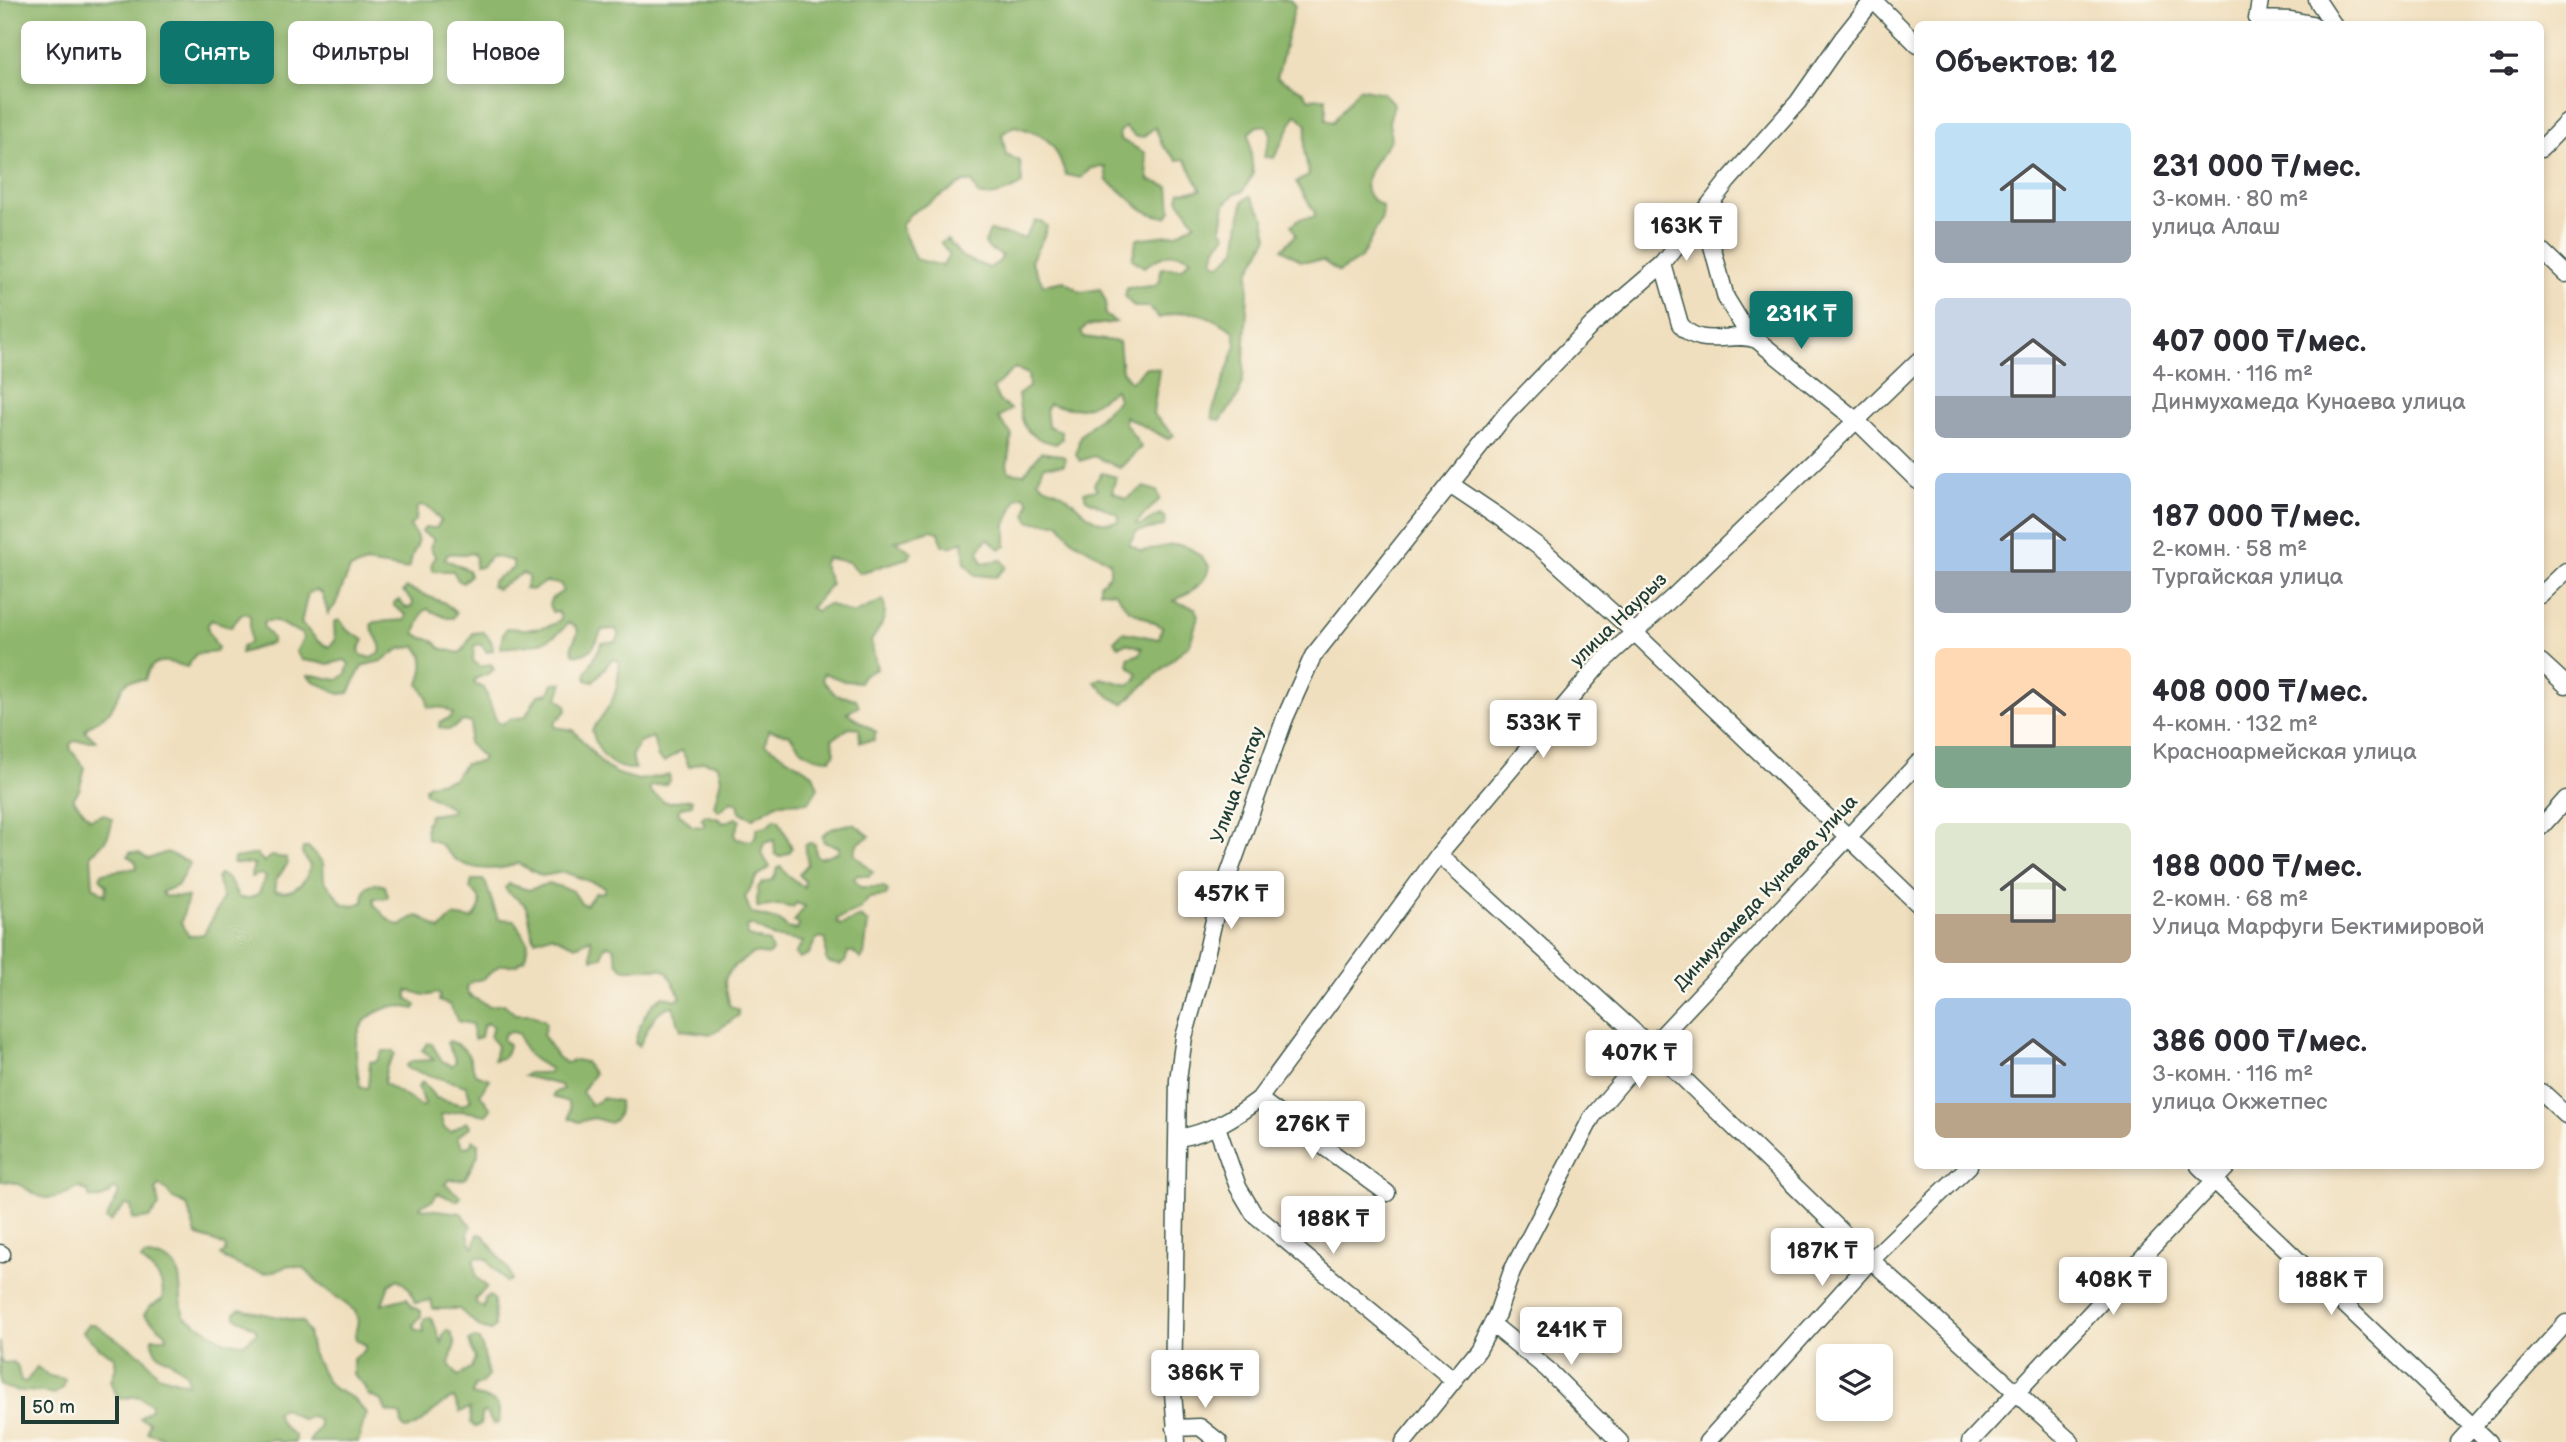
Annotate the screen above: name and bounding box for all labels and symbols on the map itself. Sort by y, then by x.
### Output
pin: 163K ₸ [1629,204,1743,263]
pin: 231K ₸ [1744,292,1858,351]
street label: улица Наурыз [1566,568,1672,672]
pin: 533K ₸ [1486,700,1600,760]
street label: Улица Коктау [1206,723,1270,846]
street label: Динмухамеда Кунаева улица [1669,790,1863,996]
pin: 457K ₸ [1174,872,1288,931]
pin: 407K ₸ [1582,1030,1696,1090]
pin: 276K ₸ [1255,1102,1369,1161]
pin: 188K ₸ [1276,1196,1390,1256]
pin: 187K ₸ [1765,1228,1879,1288]
pin: 408K ₸ [2056,1258,2170,1317]
pin: 188K ₸ [2274,1258,2388,1317]
pin: 241K ₸ [1514,1308,1628,1367]
pin: 386K ₸ [1148,1350,1262,1410]
scale bar [21,1393,119,1425]

